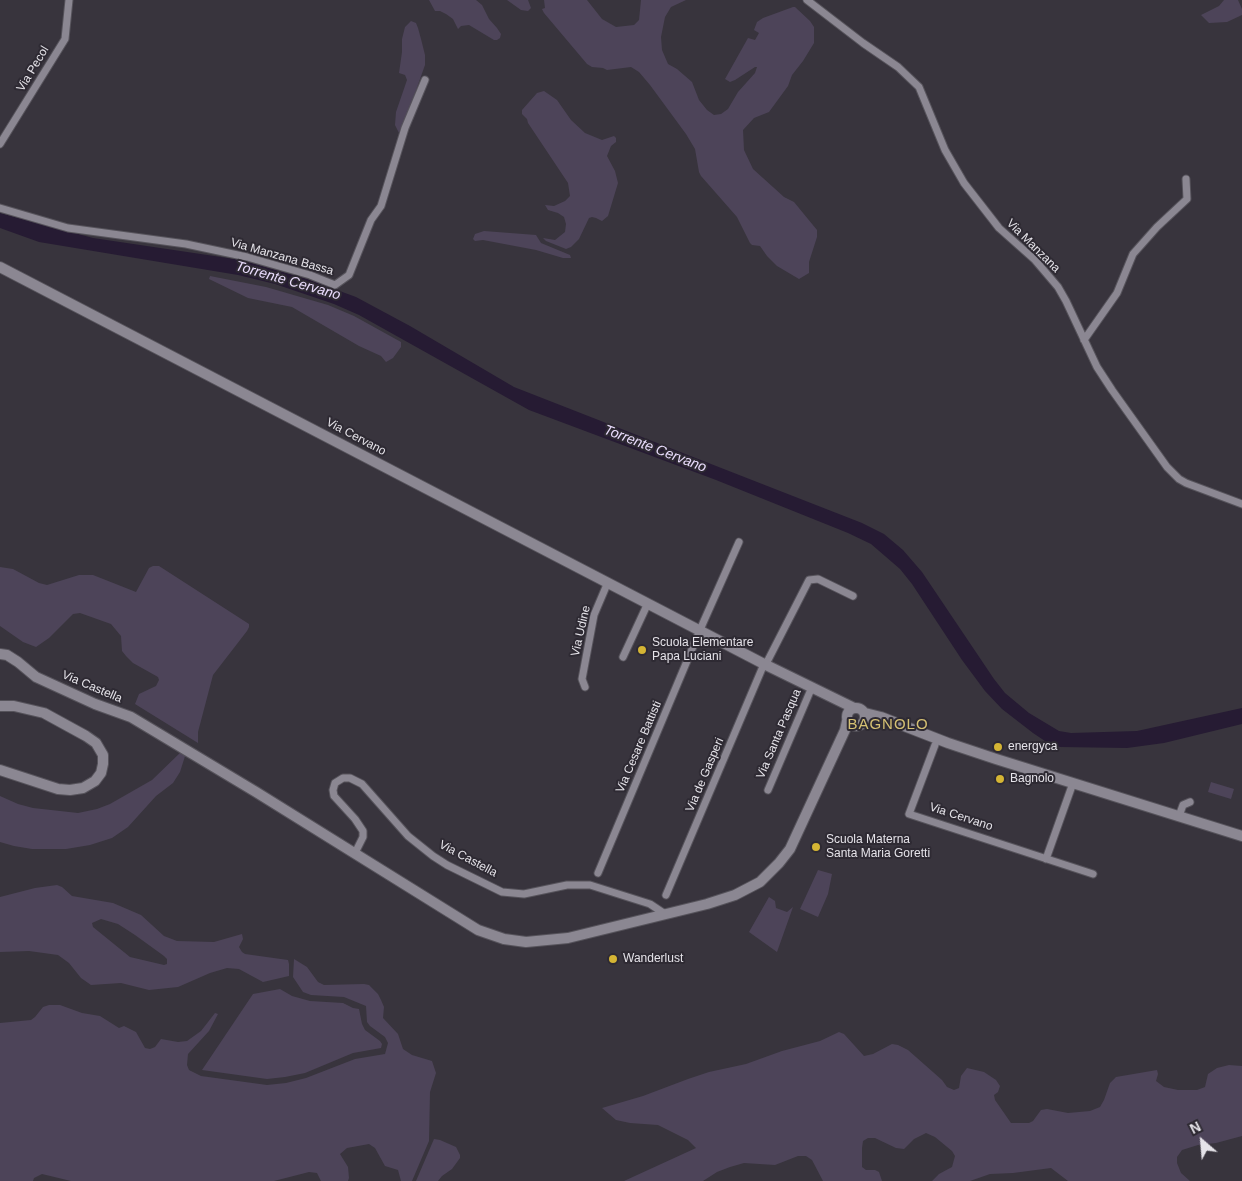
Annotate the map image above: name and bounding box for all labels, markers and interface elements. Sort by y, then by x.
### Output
street label: Via Pecol [14,44,52,94]
street label: Via Manzana [1003,216,1063,276]
street label: Via Manzana Bassa [229,235,335,279]
water label: Torrente Cervano [234,258,342,304]
street label: Via Cervano [324,415,388,459]
water label: Torrente Cervano [601,422,709,476]
street label: Via Udine [568,604,594,658]
place label: Scuola Elementare Papa Luciani [652,636,753,664]
marker: Scuola Elementare Papa Luciani [636,644,648,656]
street label: Via Castella [60,668,124,706]
street label: Via Santa Pasqua [754,687,804,781]
street label: Via Cesare Battisti [613,699,665,795]
district label: BAGNOLO [847,716,929,734]
street label: Via de Gasperi [683,736,727,814]
place label: energyca [1008,740,1057,754]
marker: energyca [992,741,1004,753]
place label: Bagnolo [1010,772,1054,786]
marker: Bagnolo [994,773,1006,785]
street label: Via Cervano [927,800,995,834]
place label: Scuola Materna Santa Maria Goretti [826,833,930,861]
street label: Via Castella [436,838,500,880]
marker: Scuola Materna Santa Maria Goretti [810,841,822,853]
place label: Wanderlust [623,952,683,966]
marker: Wanderlust [607,953,619,965]
north arrow [1177,1116,1227,1166]
text: N [1187,1118,1203,1137]

